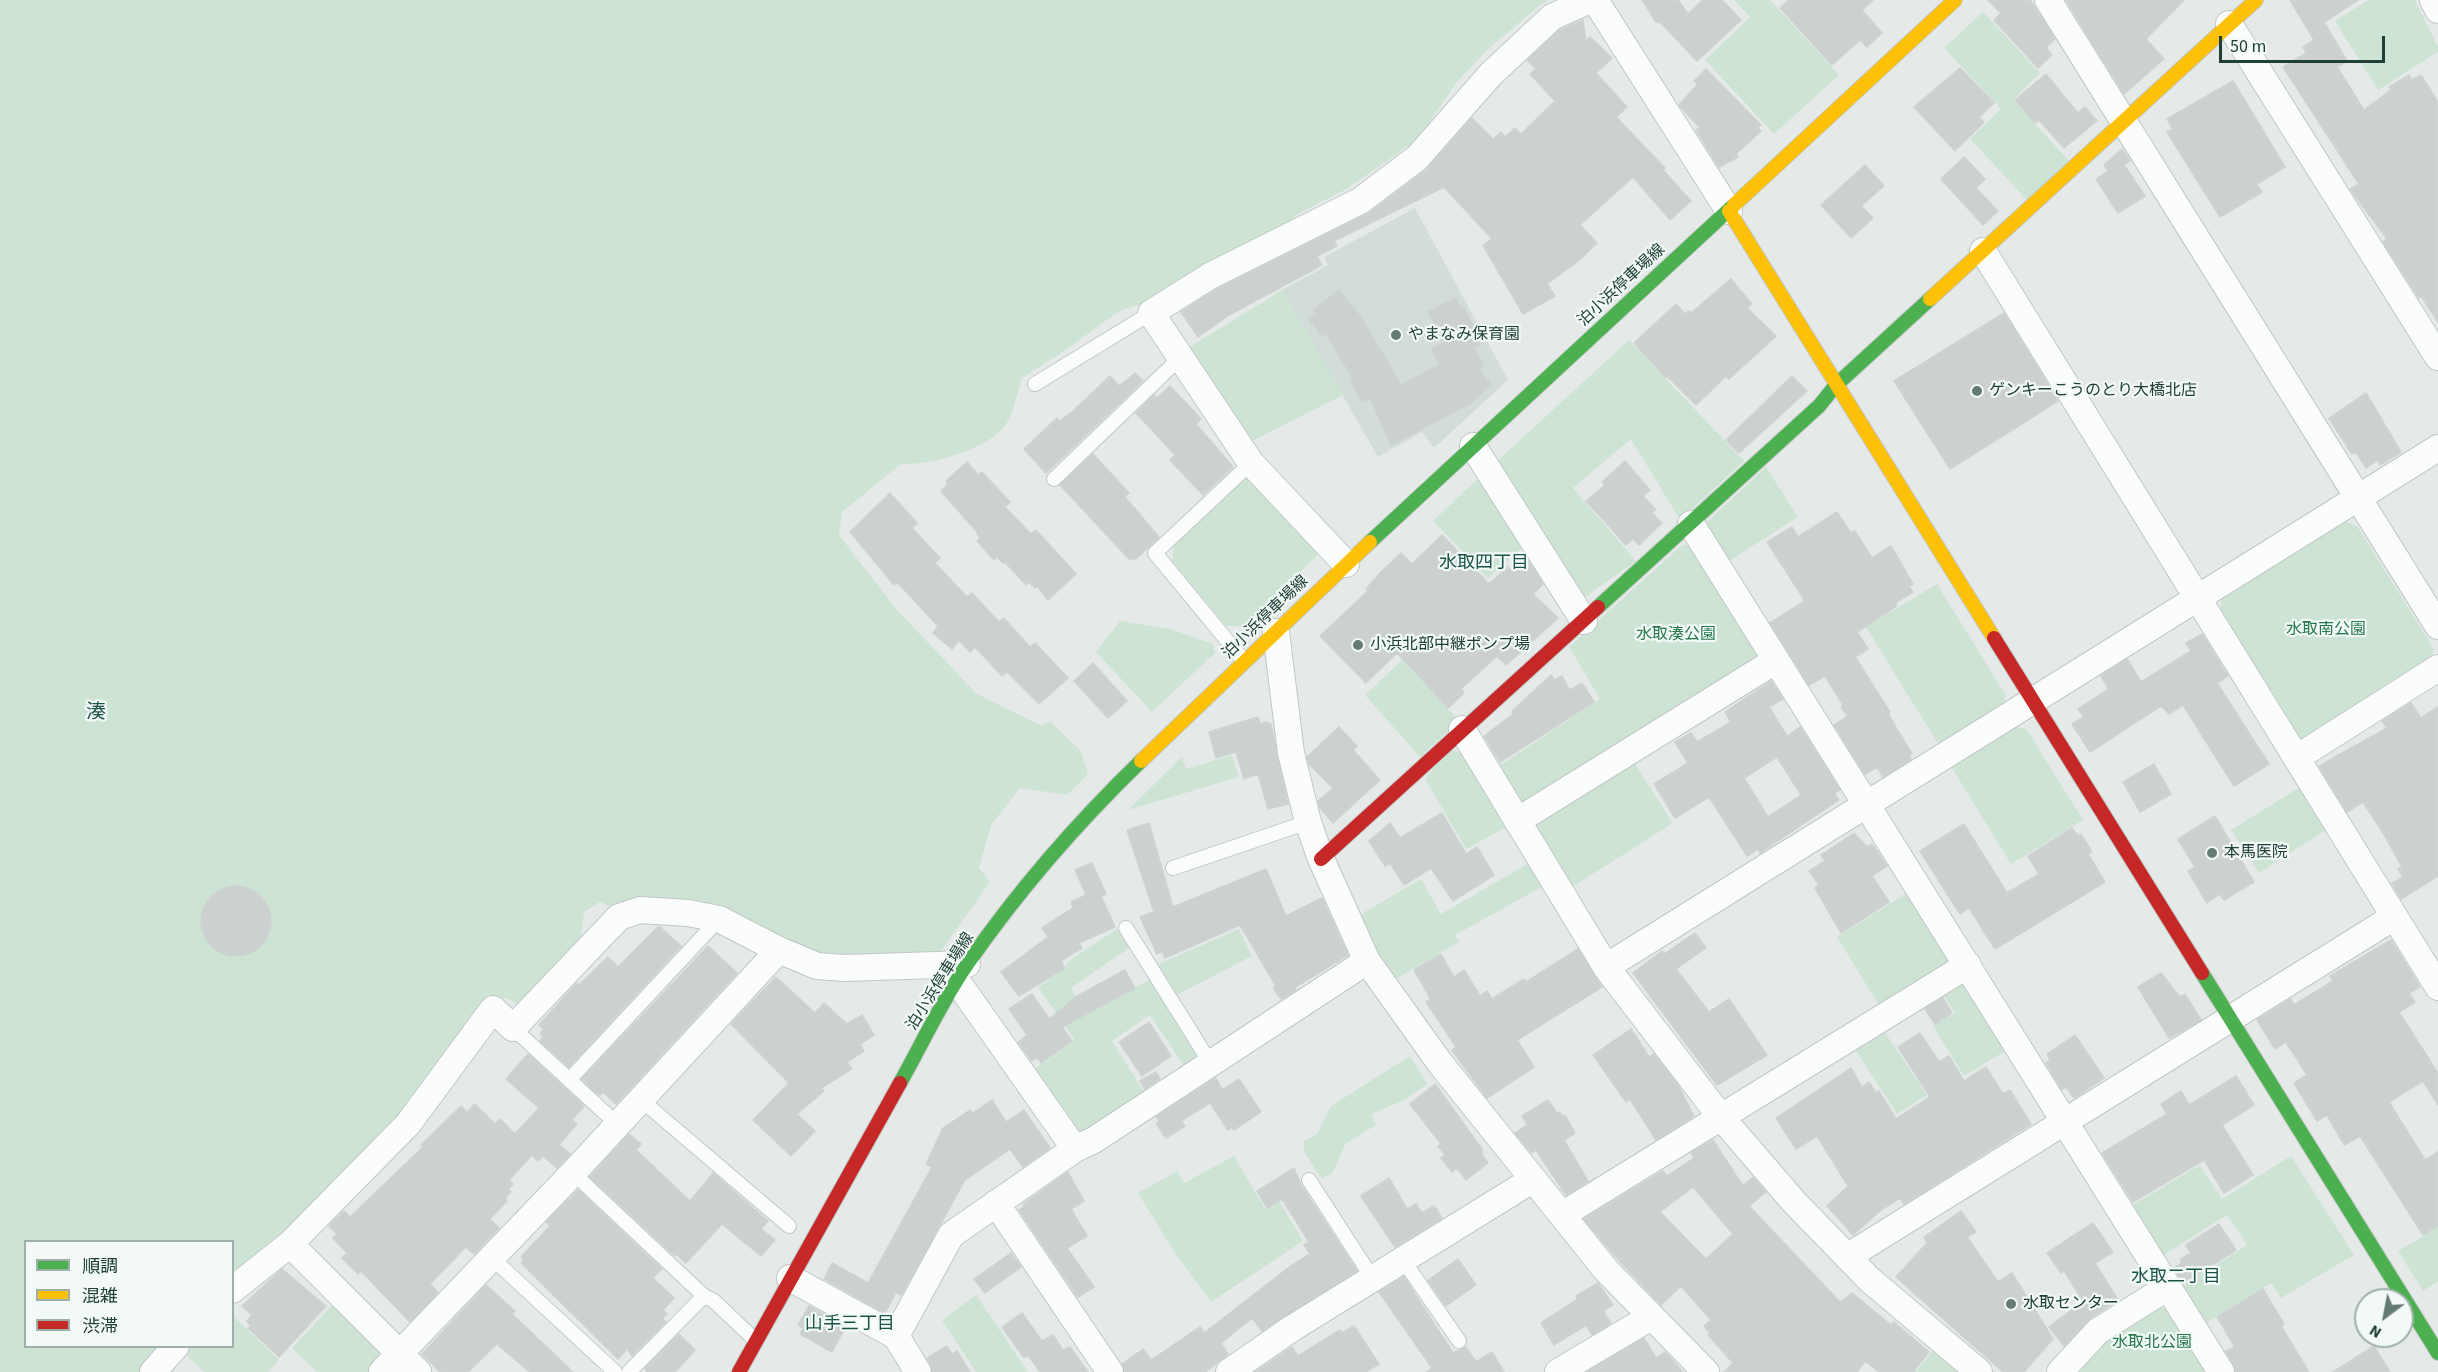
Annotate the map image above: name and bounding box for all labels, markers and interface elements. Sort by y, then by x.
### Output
scale bar [2222,24,2388,62]
text: 50 m [2230,34,2266,59]
street label: 泊小浜停車場線 [1574,241,1670,331]
place label: やまなみ保育園 [1408,325,1520,345]
marker: やまなみ保育園 [1389,328,1403,342]
place label: ゲンキーこうのとり大橋北店 [1989,381,2197,401]
marker: ゲンキーこうのとり大橋北店 [1970,384,1984,398]
district label: 水取四丁目 [1439,553,1529,575]
street label: 泊小浜停車場線 [1219,572,1313,664]
park label: 水取南公園 [2286,620,2366,640]
park label: 水取湊公園 [1636,625,1716,645]
place label: 小浜北部中継ポンプ場 [1370,635,1530,655]
marker: 小浜北部中継ポンプ場 [1351,638,1365,652]
district label: 湊 [86,702,106,726]
place label: 本馬医院 [2224,843,2288,863]
marker: 本馬医院 [2205,846,2219,860]
street label: 泊小浜停車場線 [903,929,979,1035]
legend [24,1240,234,1348]
text: 順調 [82,1254,118,1279]
district label: 水取二丁目 [2131,1267,2221,1289]
text: 混雑 [82,1284,118,1309]
north arrow [2354,1288,2414,1348]
place label: 水取センター [2023,1294,2119,1314]
marker: 水取センター [2004,1297,2018,1311]
text: 渋滞 [82,1314,118,1339]
district label: 山手三丁目 [805,1314,895,1336]
text: N [2365,1319,2386,1344]
park label: 水取北公園 [2112,1333,2192,1353]

